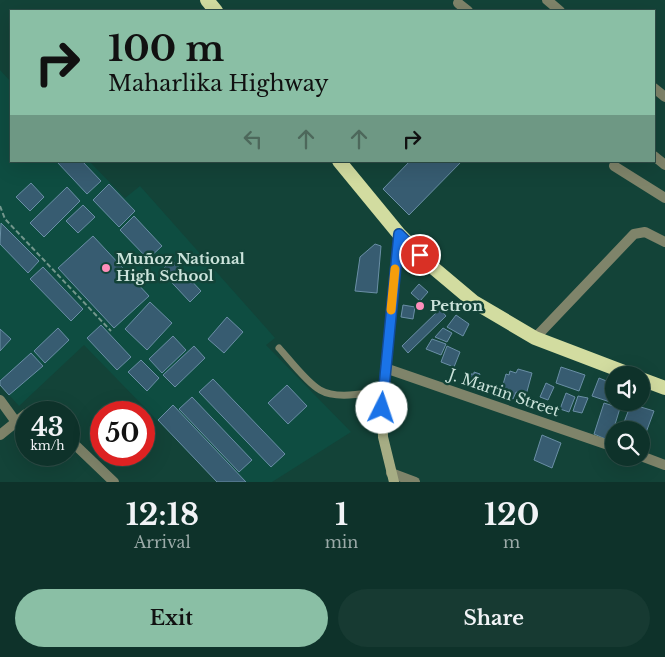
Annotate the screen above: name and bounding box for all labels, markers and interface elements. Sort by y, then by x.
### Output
text: 100 m [108,27,224,70]
icon: right [25,30,90,95]
text: Maharlika Highway [108,70,329,97]
icon: left [239,125,267,153]
icon: ahead [292,125,320,153]
icon: ahead [345,125,373,153]
icon: right [398,125,426,153]
pin [399,234,441,276]
icon: arrive [406,241,434,269]
place label: Muñoz National High School [116,249,245,285]
marker: Muñoz National High School [100,262,112,274]
place label: Petron [430,296,483,315]
marker: Petron [414,300,426,312]
street label: J. Martin Street [444,364,563,421]
map controls [605,366,650,466]
button: sound [605,366,650,411]
position arrow [355,381,407,433]
speed limit sign: 50 [90,401,155,466]
text: 43 [31,412,64,443]
button: search [605,421,650,466]
text: km/h [30,438,65,453]
text: 12:18 [126,496,199,533]
text: 1 [335,496,348,533]
text: 120 [484,496,539,533]
text: Arrival [134,532,191,552]
text: min [325,532,358,552]
text: m [503,532,520,552]
button: Exit [15,589,328,647]
button: Share [338,589,650,647]

